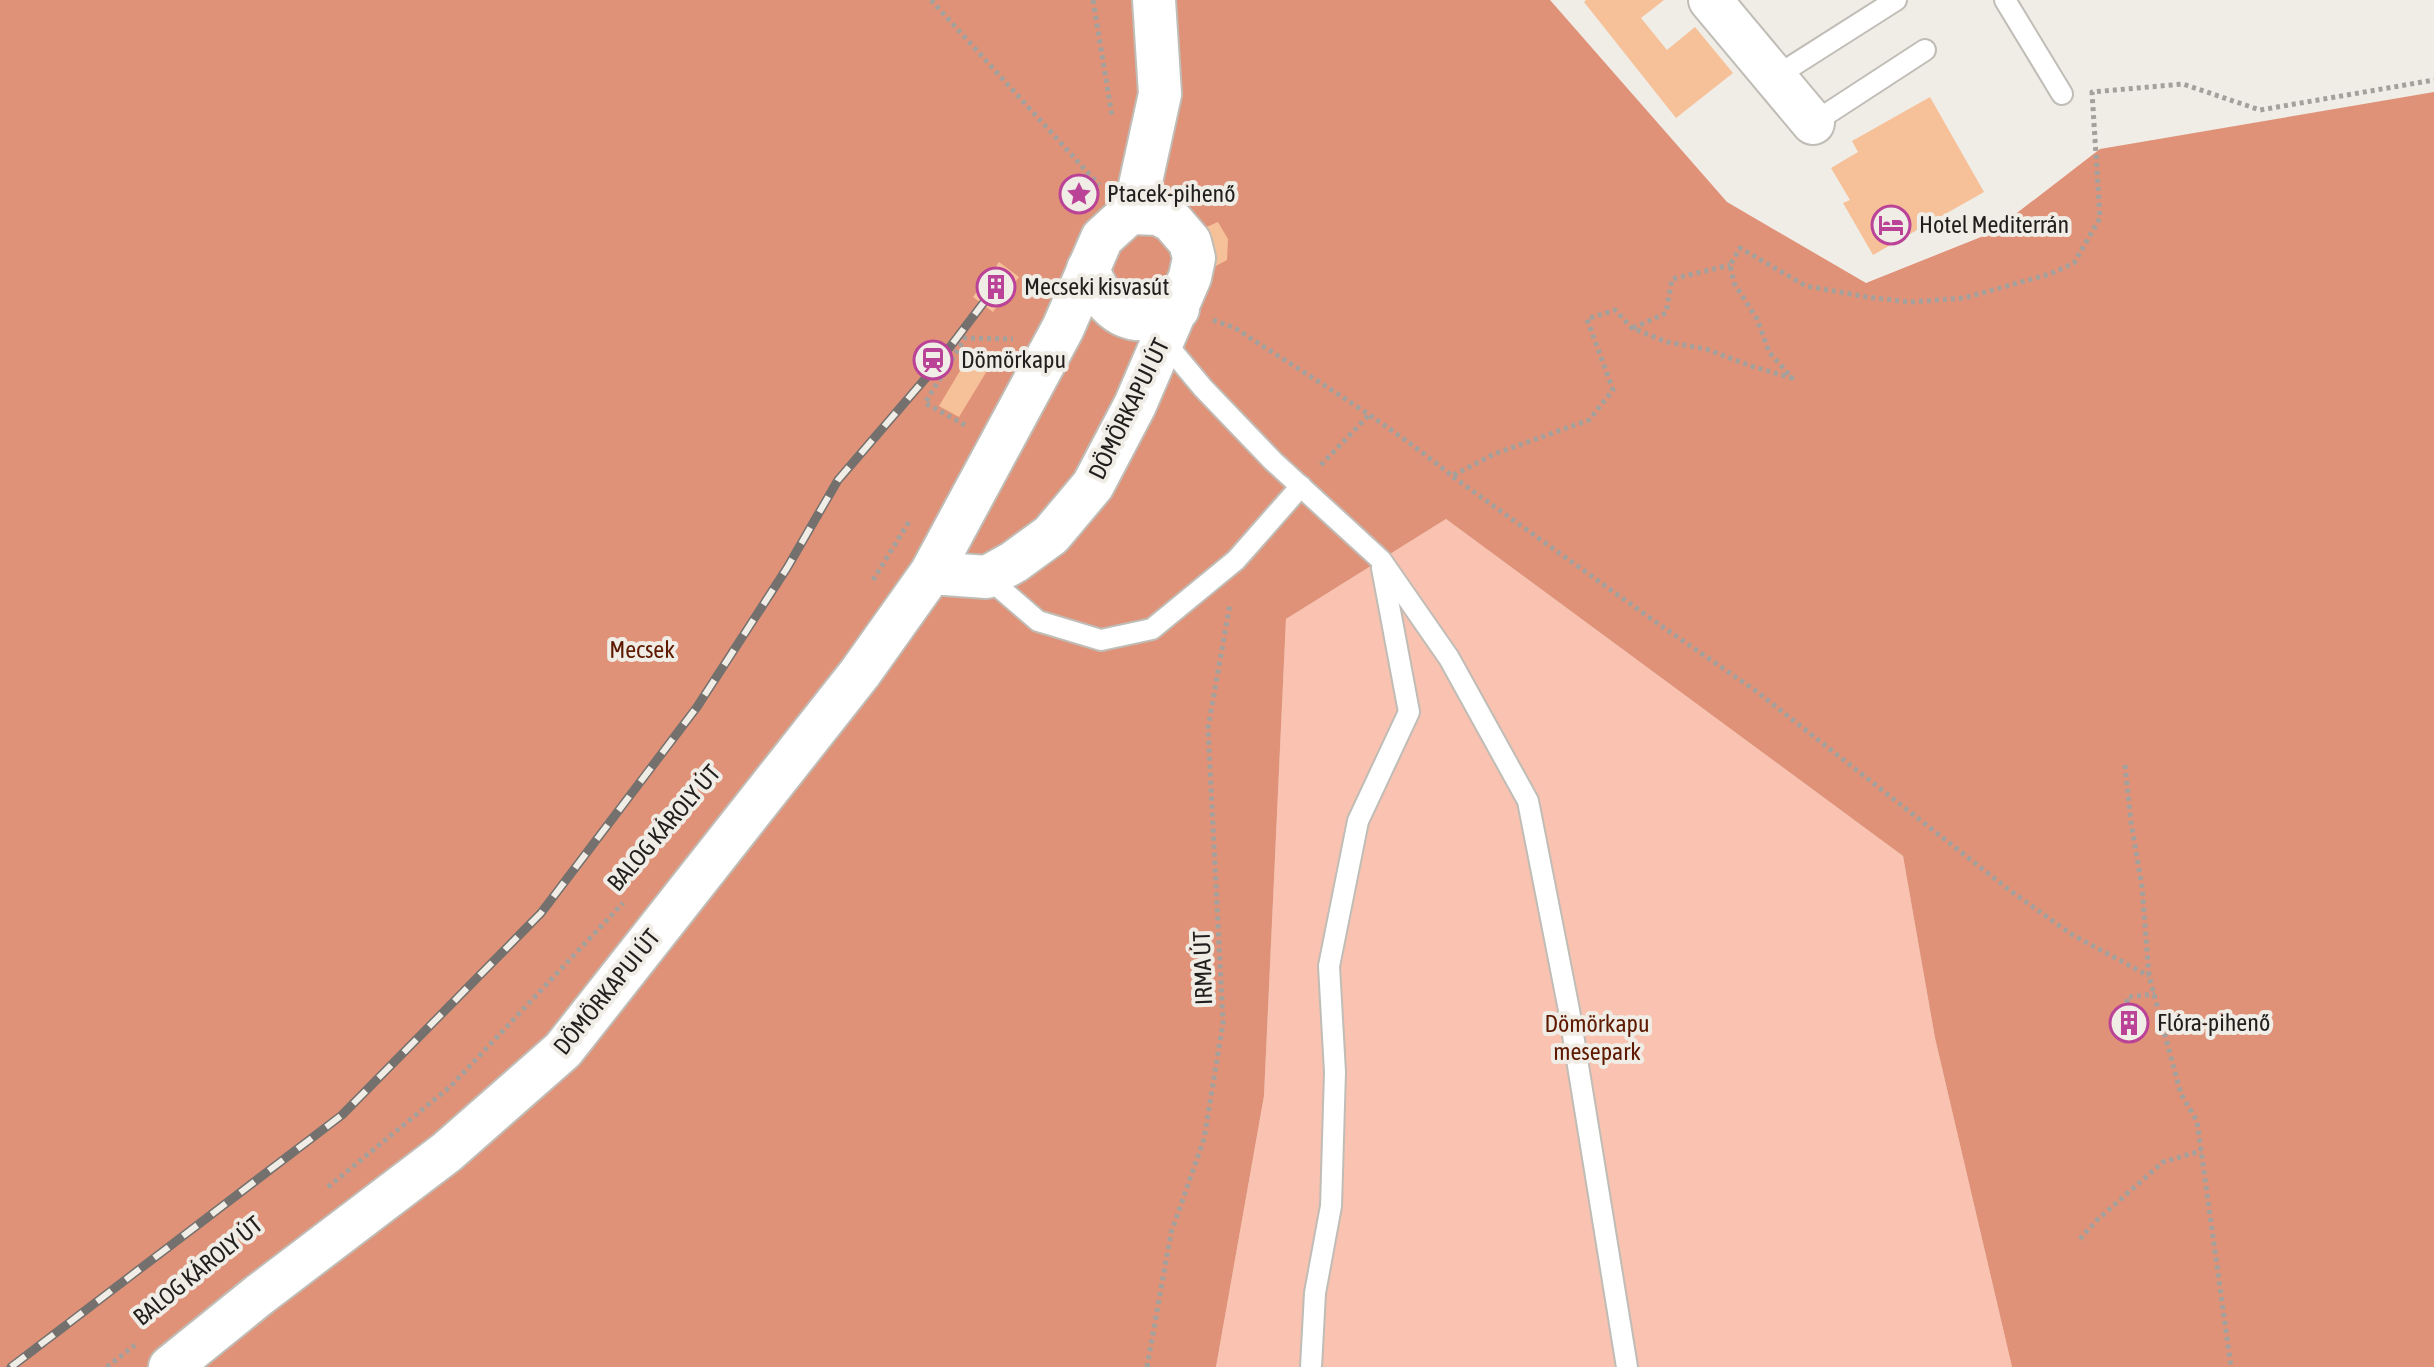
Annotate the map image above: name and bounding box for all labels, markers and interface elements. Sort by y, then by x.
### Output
place icon: Ptacek-pihenő [1058,173,1100,215]
place label: Ptacek-pihenő [1107,180,1236,207]
hotel icon: Hotel Mediterrán [1870,204,1912,246]
place label: Hotel Mediterrán [1919,211,2069,238]
building icon: Mecseki kisvasút [975,266,1017,308]
place label: Mecseki kisvasút [1024,273,1169,300]
street label: DÖMÖRKAPUI ÚT [1083,334,1174,484]
station icon: Dömörkapu [912,339,954,381]
place label: Dömörkapu [961,346,1066,373]
park label: Mecsek [609,636,675,663]
street label: BALOG KÁROLY ÚT [602,759,726,896]
street label: DÖMÖRKAPUI ÚT [548,923,666,1060]
street label: IRMA ÚT [1188,930,1217,1005]
building icon: Flóra-pihenő [2108,1002,2150,1044]
place label: Flóra-pihenő [2157,1009,2270,1036]
park label: Dömörkapu mesepark [1544,1010,1650,1065]
street label: BALOG KÁROLY ÚT [128,1210,268,1331]

